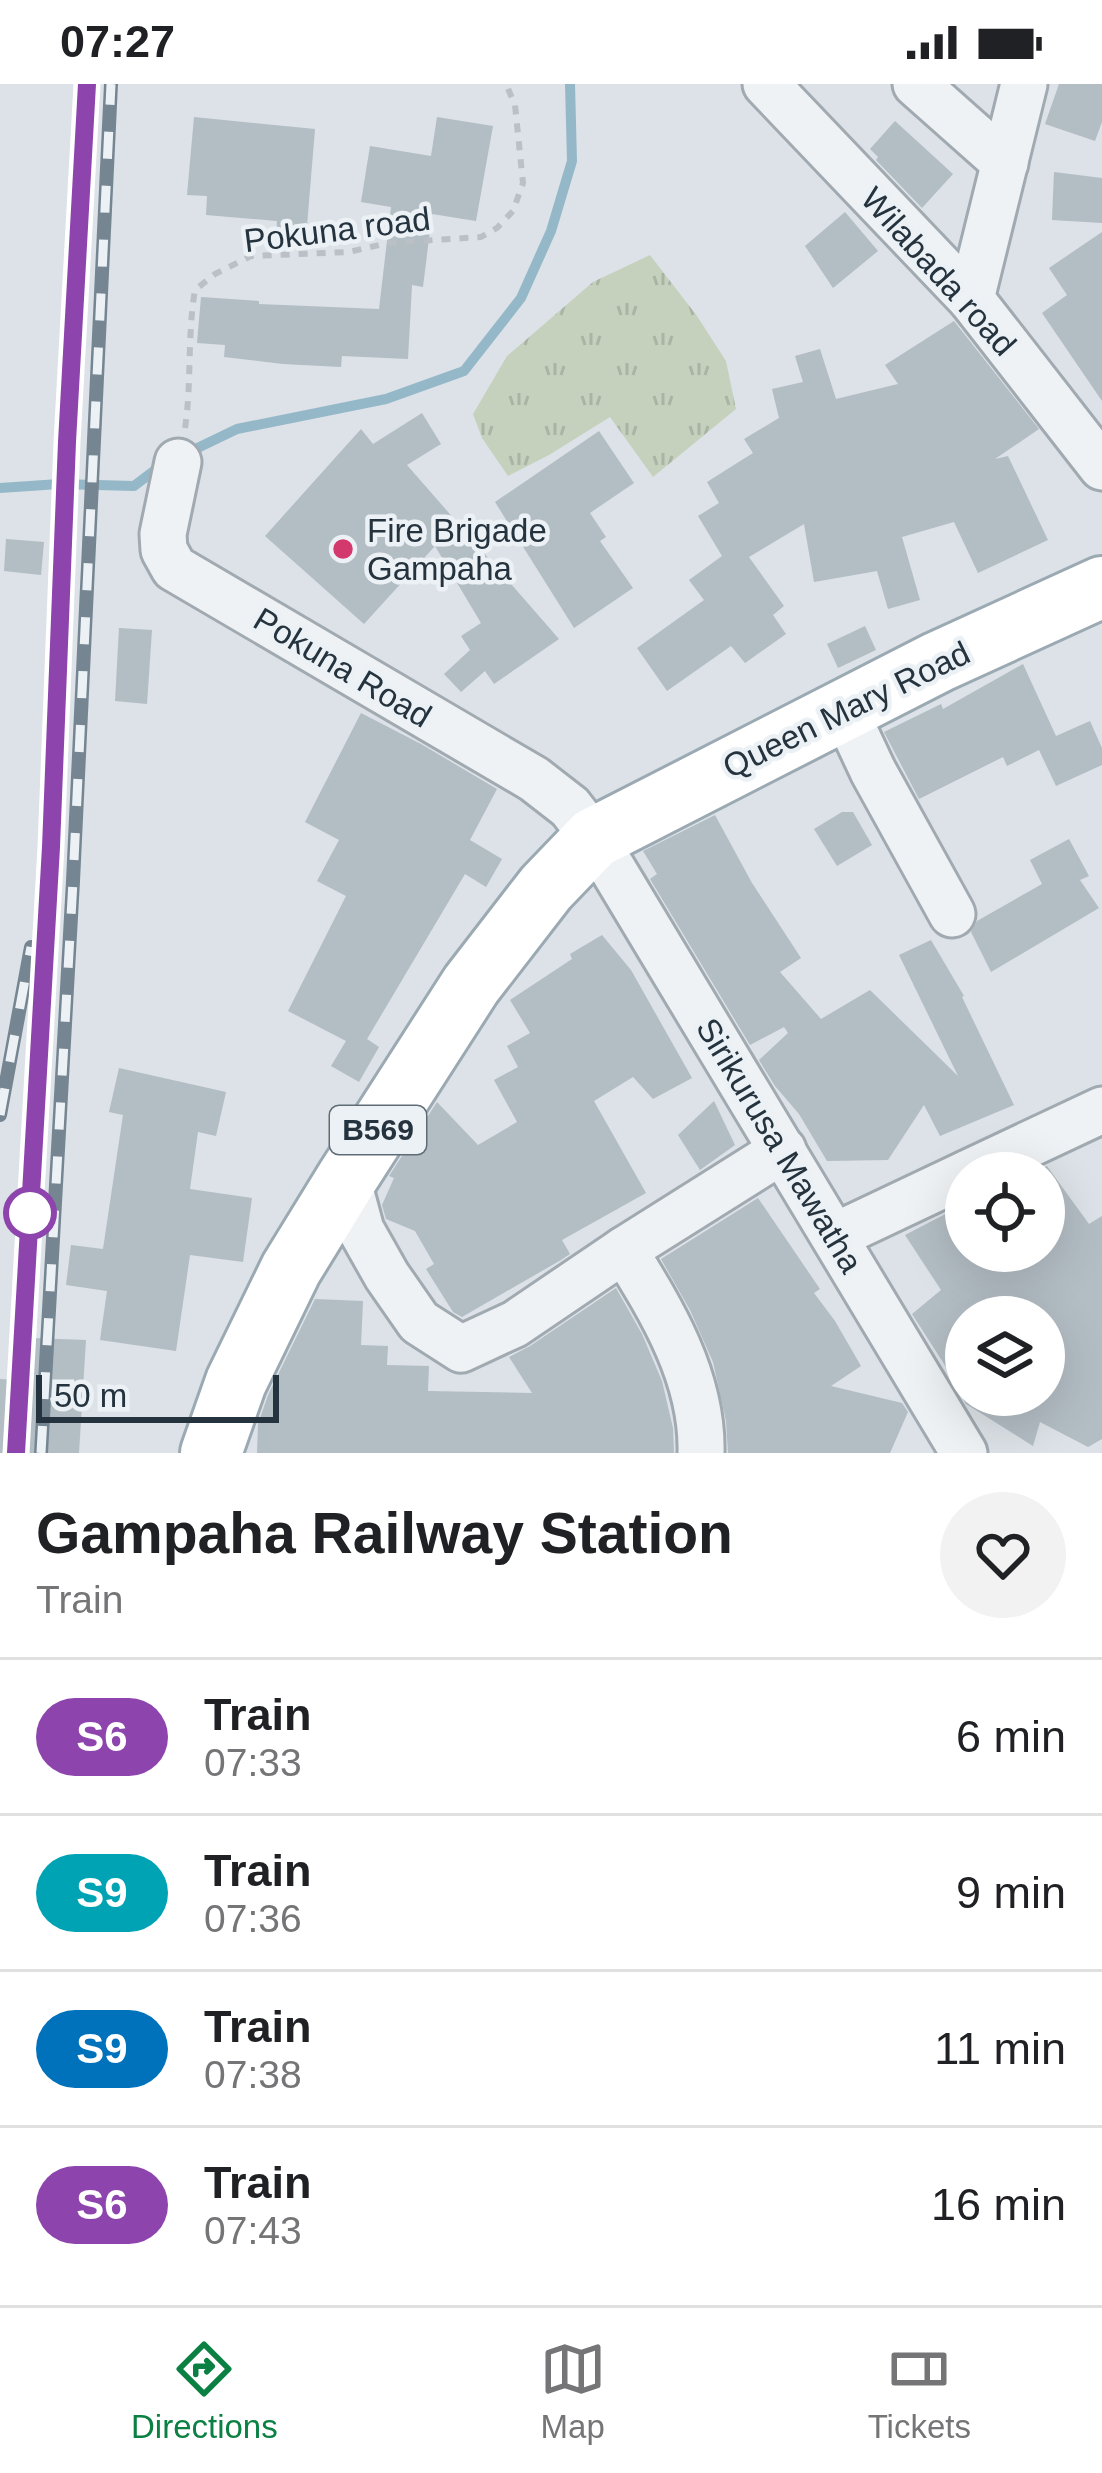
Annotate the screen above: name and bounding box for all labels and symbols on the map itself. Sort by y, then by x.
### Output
street label: Wilabada road [854,180,1024,363]
street label: Pokuna road [242,200,432,259]
place label: Fire Brigade Gampaha [367,512,547,587]
marker: Fire Brigade Gampaha [330,536,356,562]
street label: Pokuna Road [248,600,438,735]
street label: Queen Mary Road [717,634,976,785]
street label: Sirikurusa Mawatha [689,1012,870,1280]
road number: B569 [330,1106,426,1154]
unlabelled marker [5,1188,55,1238]
scale bar [36,1369,279,1422]

